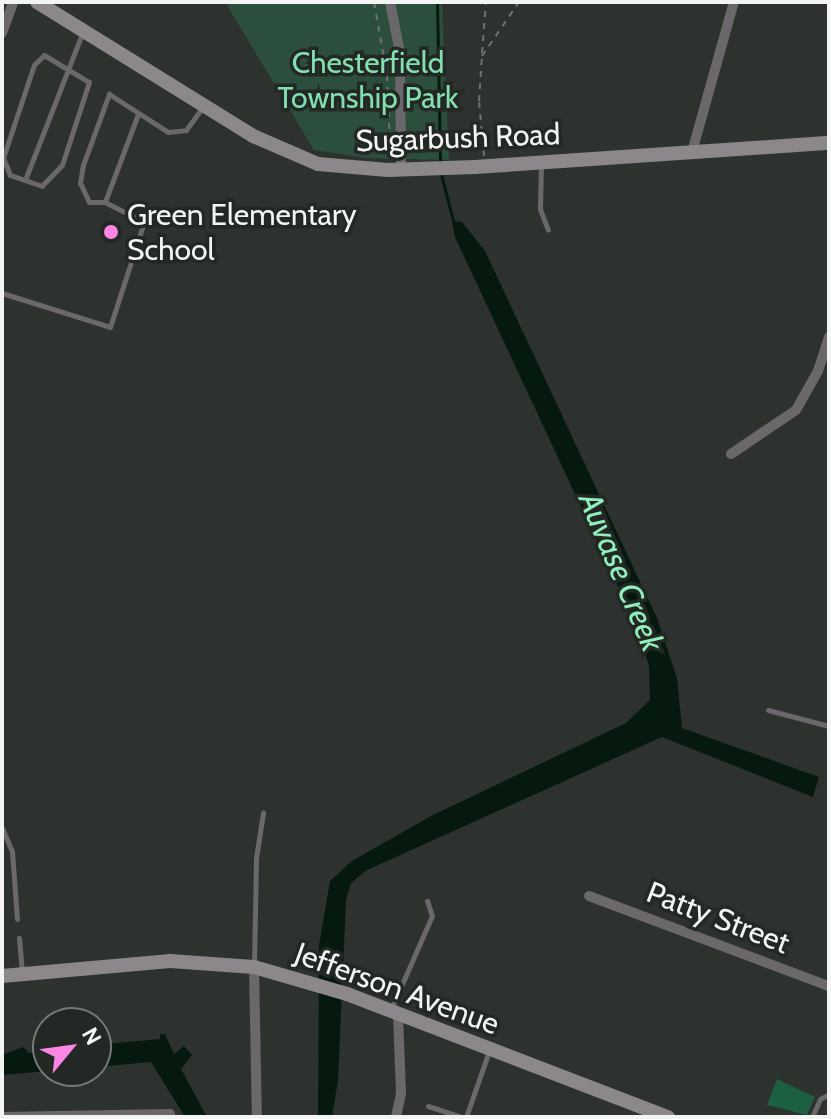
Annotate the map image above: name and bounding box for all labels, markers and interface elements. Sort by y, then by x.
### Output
park label: Chesterfield Township Park [277,45,459,116]
street label: Sugarbush Road [355,116,561,160]
place label: Green Elementary School [127,197,357,268]
marker: Green Elementary School [102,223,120,241]
water label: Auvase Creek [570,487,672,657]
street label: Patty Street [642,874,794,962]
street label: Jefferson Avenue [290,935,504,1043]
north arrow [32,1007,112,1087]
text: N [76,1023,107,1049]

